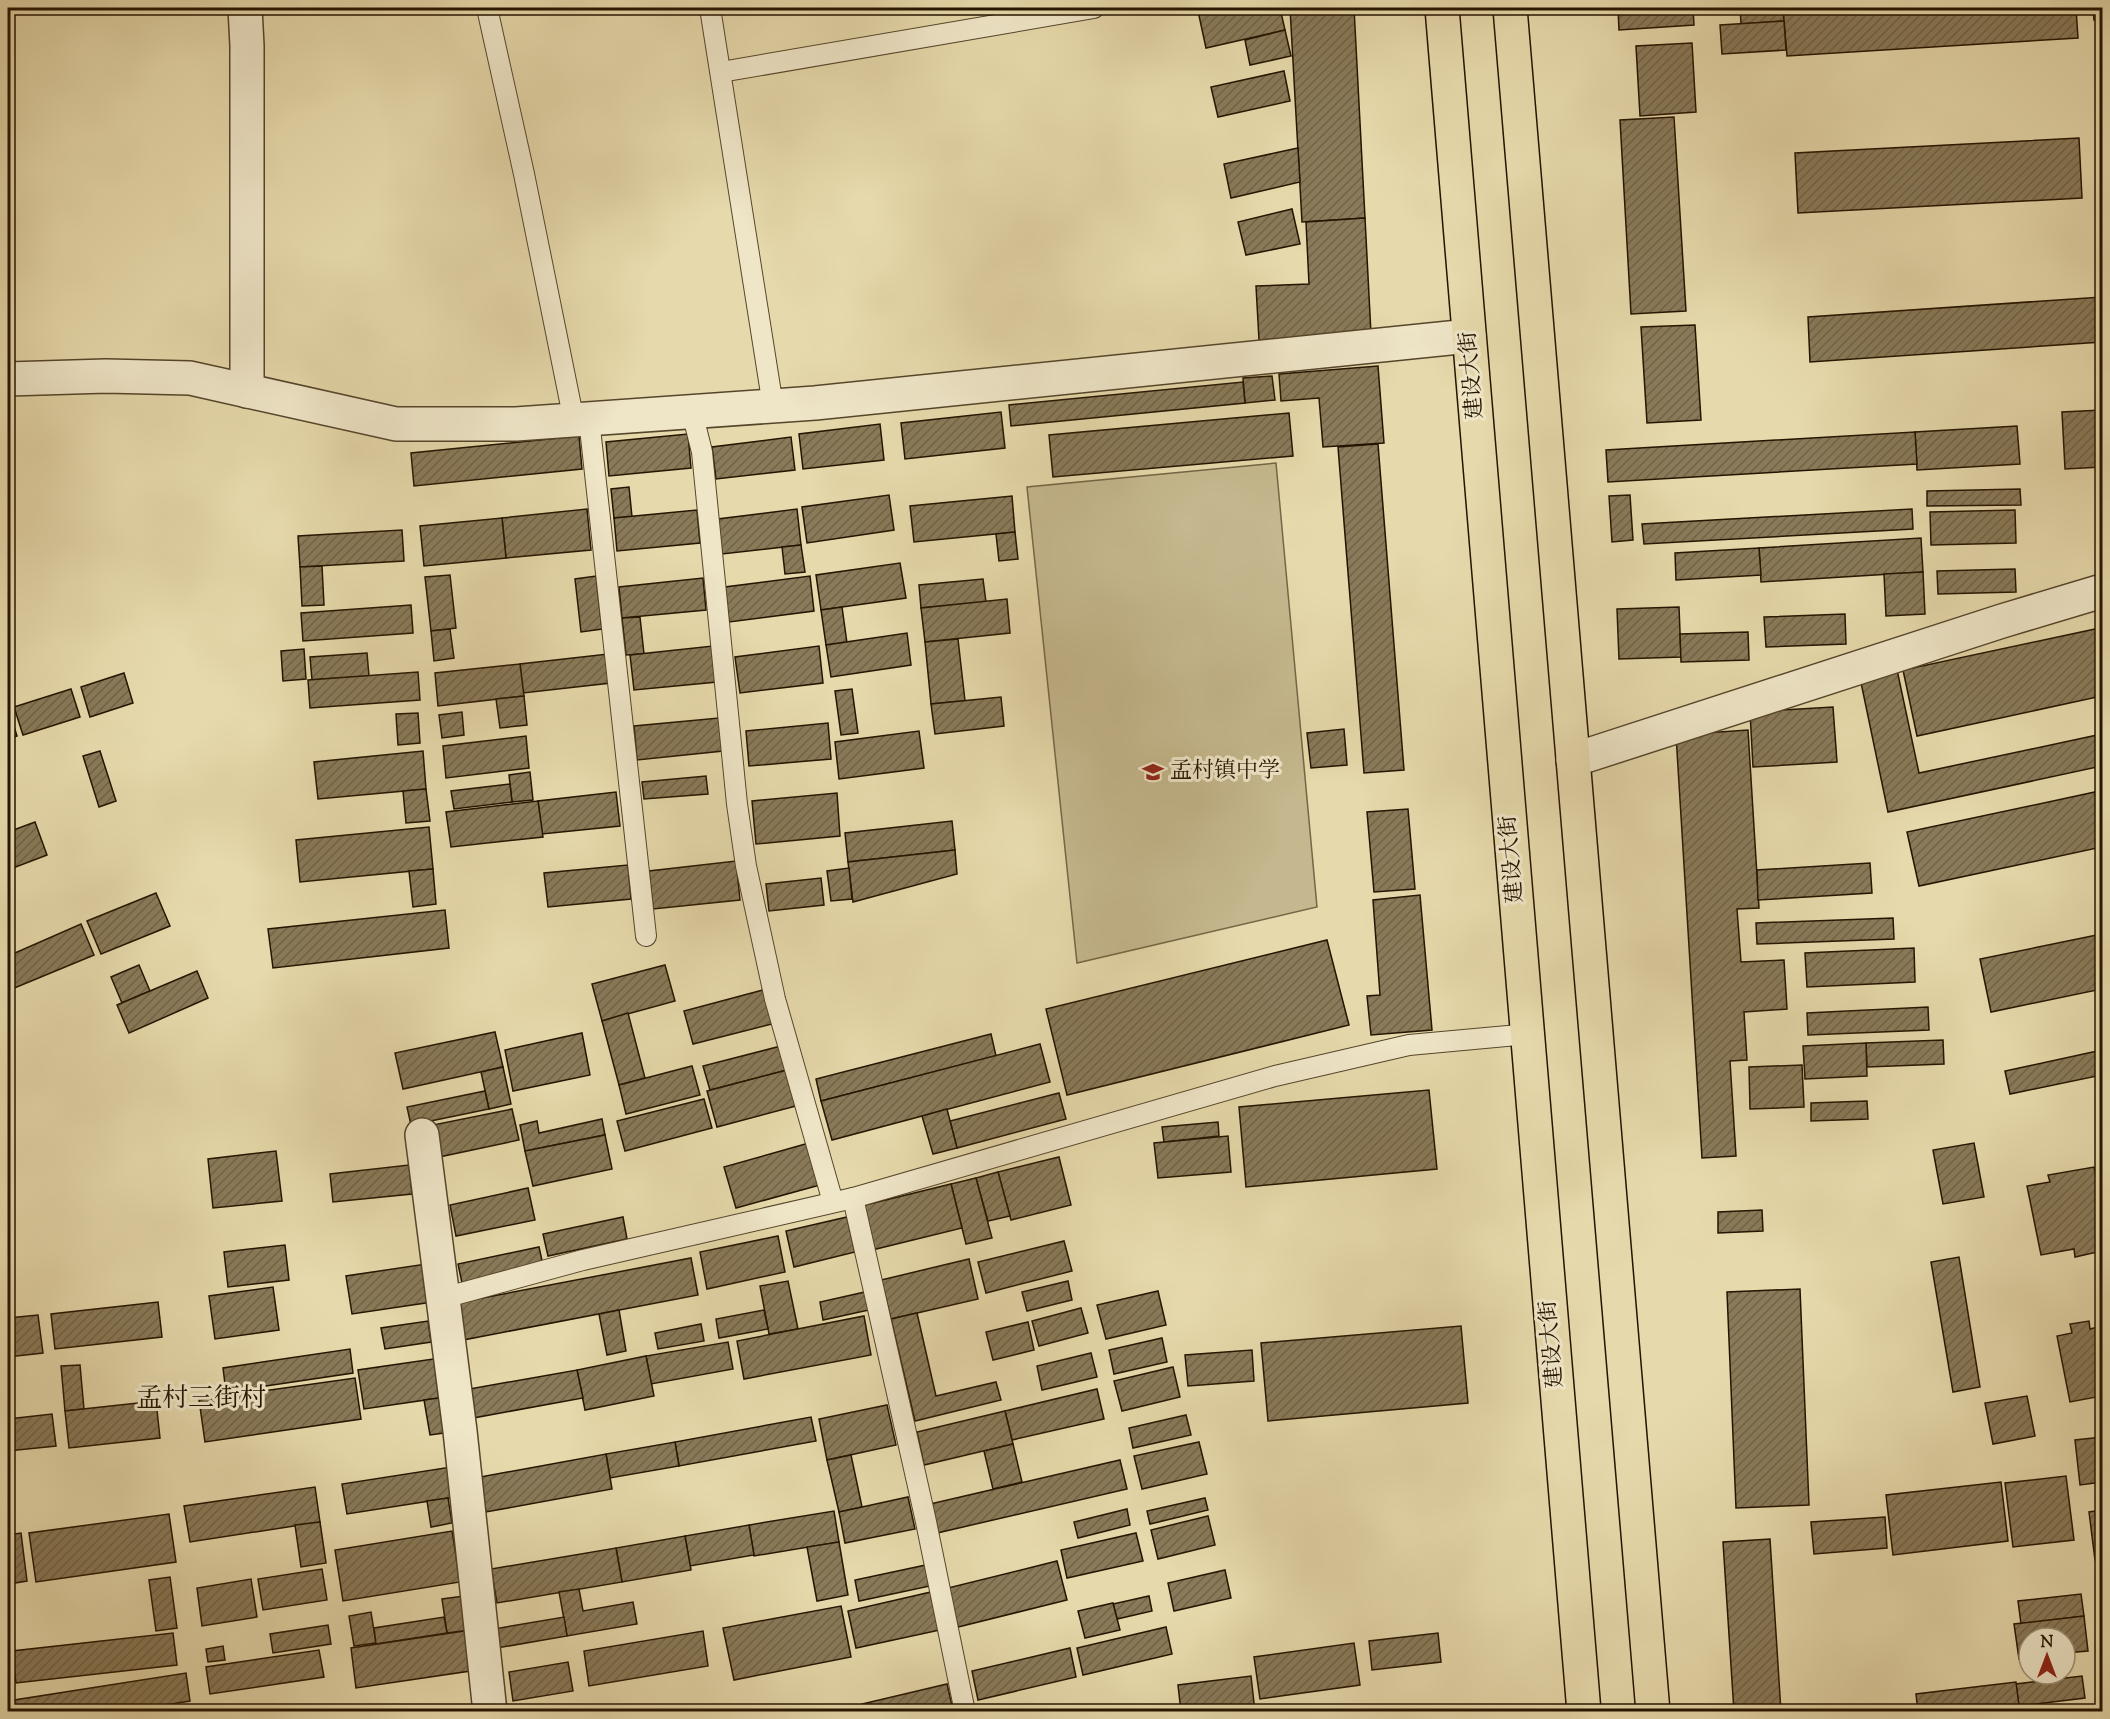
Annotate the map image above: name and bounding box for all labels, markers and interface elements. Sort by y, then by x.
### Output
street label: 建设大街 [1453,330,1493,420]
place label: 孟村镇中学 [1170,756,1280,788]
school or university icon: 孟村镇中学 [1141,760,1165,784]
street label: 建设大街 [1493,814,1533,904]
street label: 建设大街 [1533,1299,1573,1389]
district label: 孟村三街村 [136,1381,266,1418]
north arrow [2017,1626,2077,1686]
text: N [2041,1632,2054,1655]

